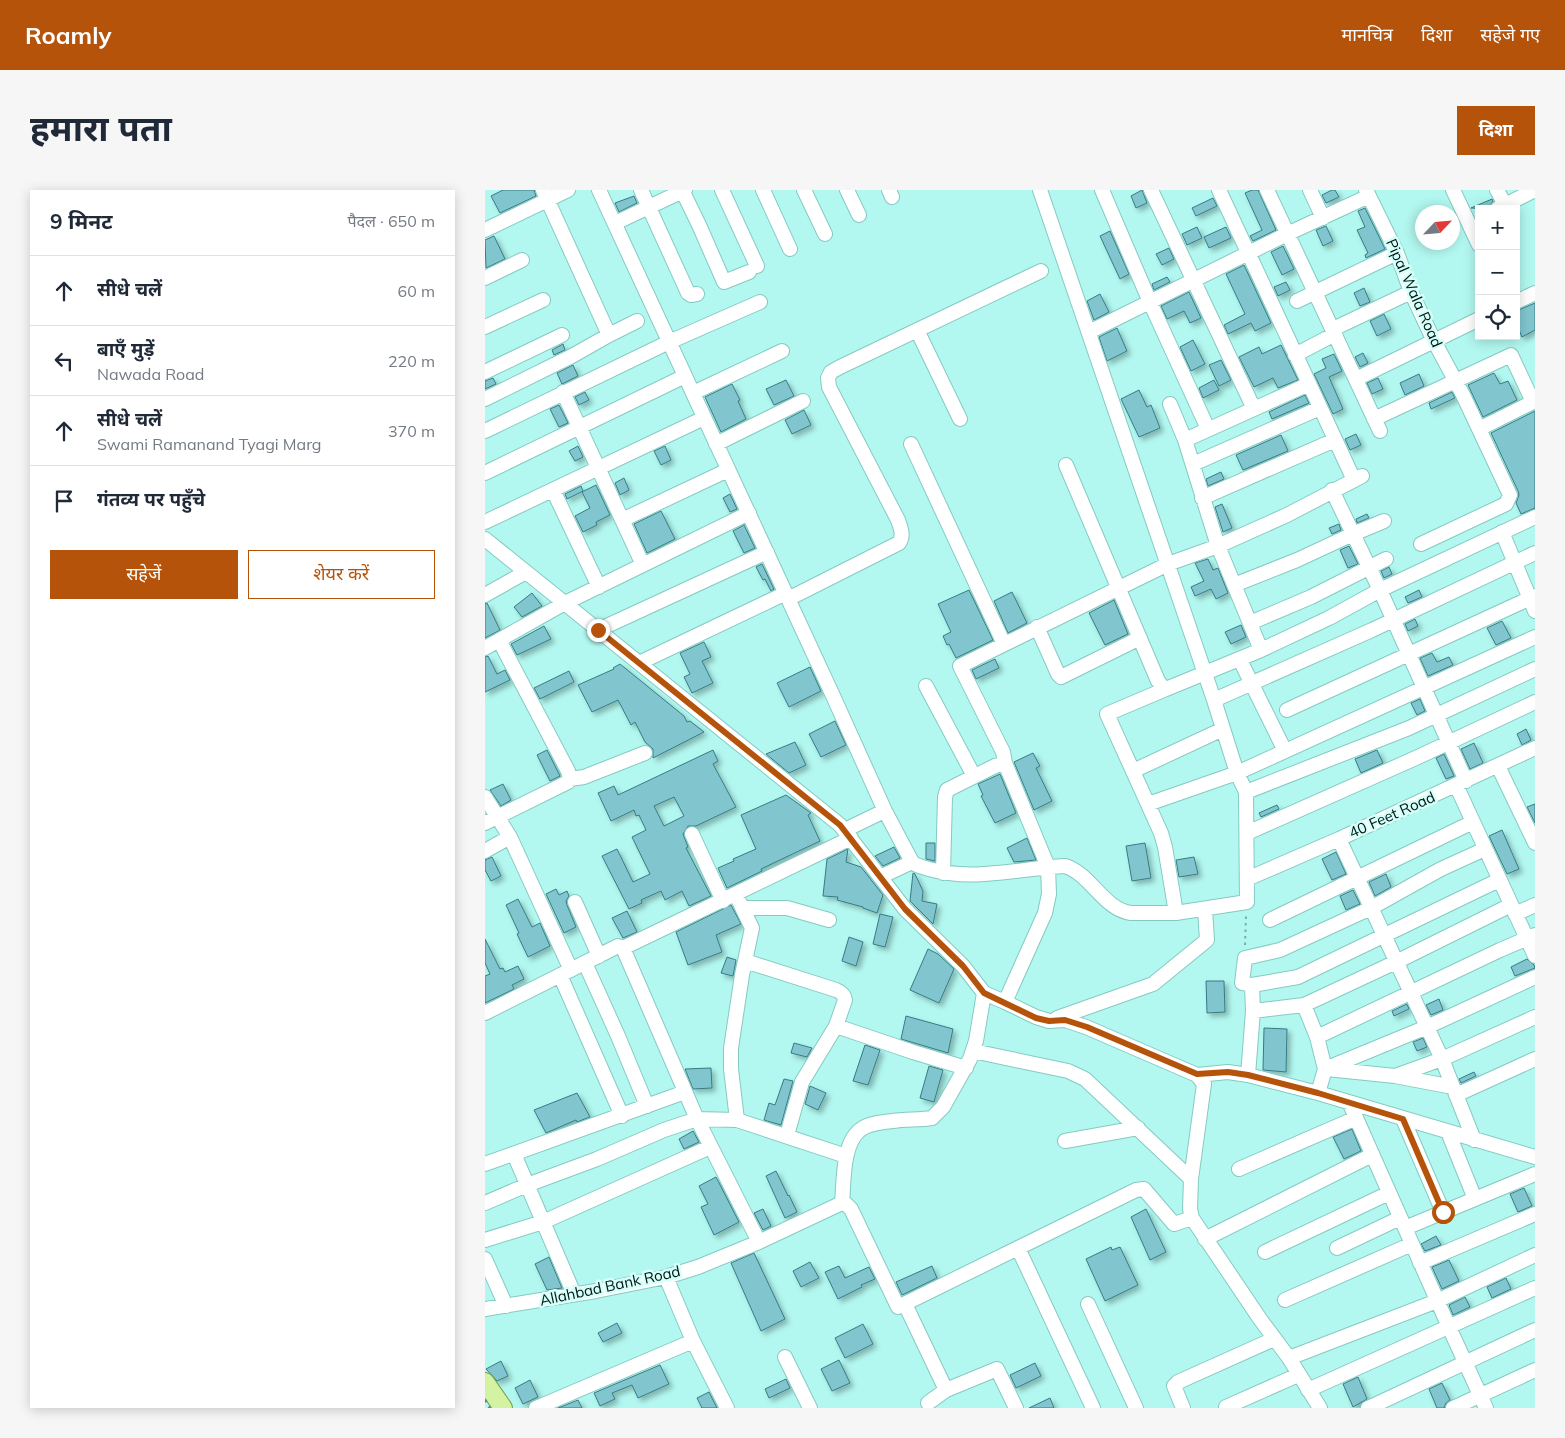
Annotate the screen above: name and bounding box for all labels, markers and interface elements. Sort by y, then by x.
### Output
text: Roamly [25,20,112,50]
text: मानचित्र [1342,23,1393,46]
text: दिशा [1421,23,1452,46]
text: सहेजे गए [1480,23,1540,46]
text: हमारा पता [30,106,172,150]
button: दिशा [1457,106,1535,155]
north arrow [1415,205,1460,250]
map controls [1475,205,1520,340]
button: + [1475,205,1520,250]
text: 9 मिनट [50,208,112,234]
text: पैदल · 650 m [347,211,435,231]
street label: Pipal Wala Road [1382,236,1447,350]
button: − [1475,250,1520,295]
icon: ahead [50,277,78,305]
text: सीधे चलें [97,277,162,301]
text: 60 m [398,281,435,301]
button: locate [1475,295,1520,340]
text: बाएँ मुड़ें [97,337,154,361]
icon: left [50,347,78,375]
text: 220 m [388,351,435,371]
text: Nawada Road [97,364,204,384]
text: सीधे चलें [97,407,162,431]
icon: ahead [50,417,78,445]
text: 370 m [388,421,435,441]
text: Swami Ramanand Tyagi Marg [97,434,322,454]
icon: arrive [50,487,78,515]
text: गंतव्य पर पहुँचे [97,487,205,511]
button: सहेजें [50,550,238,599]
button: शेयर करें [248,550,435,599]
route end [587,619,610,642]
street label: 40 Feet Road [1346,787,1438,842]
route start [1432,1201,1455,1224]
street label: Allahbad Bank Road [538,1261,682,1310]

